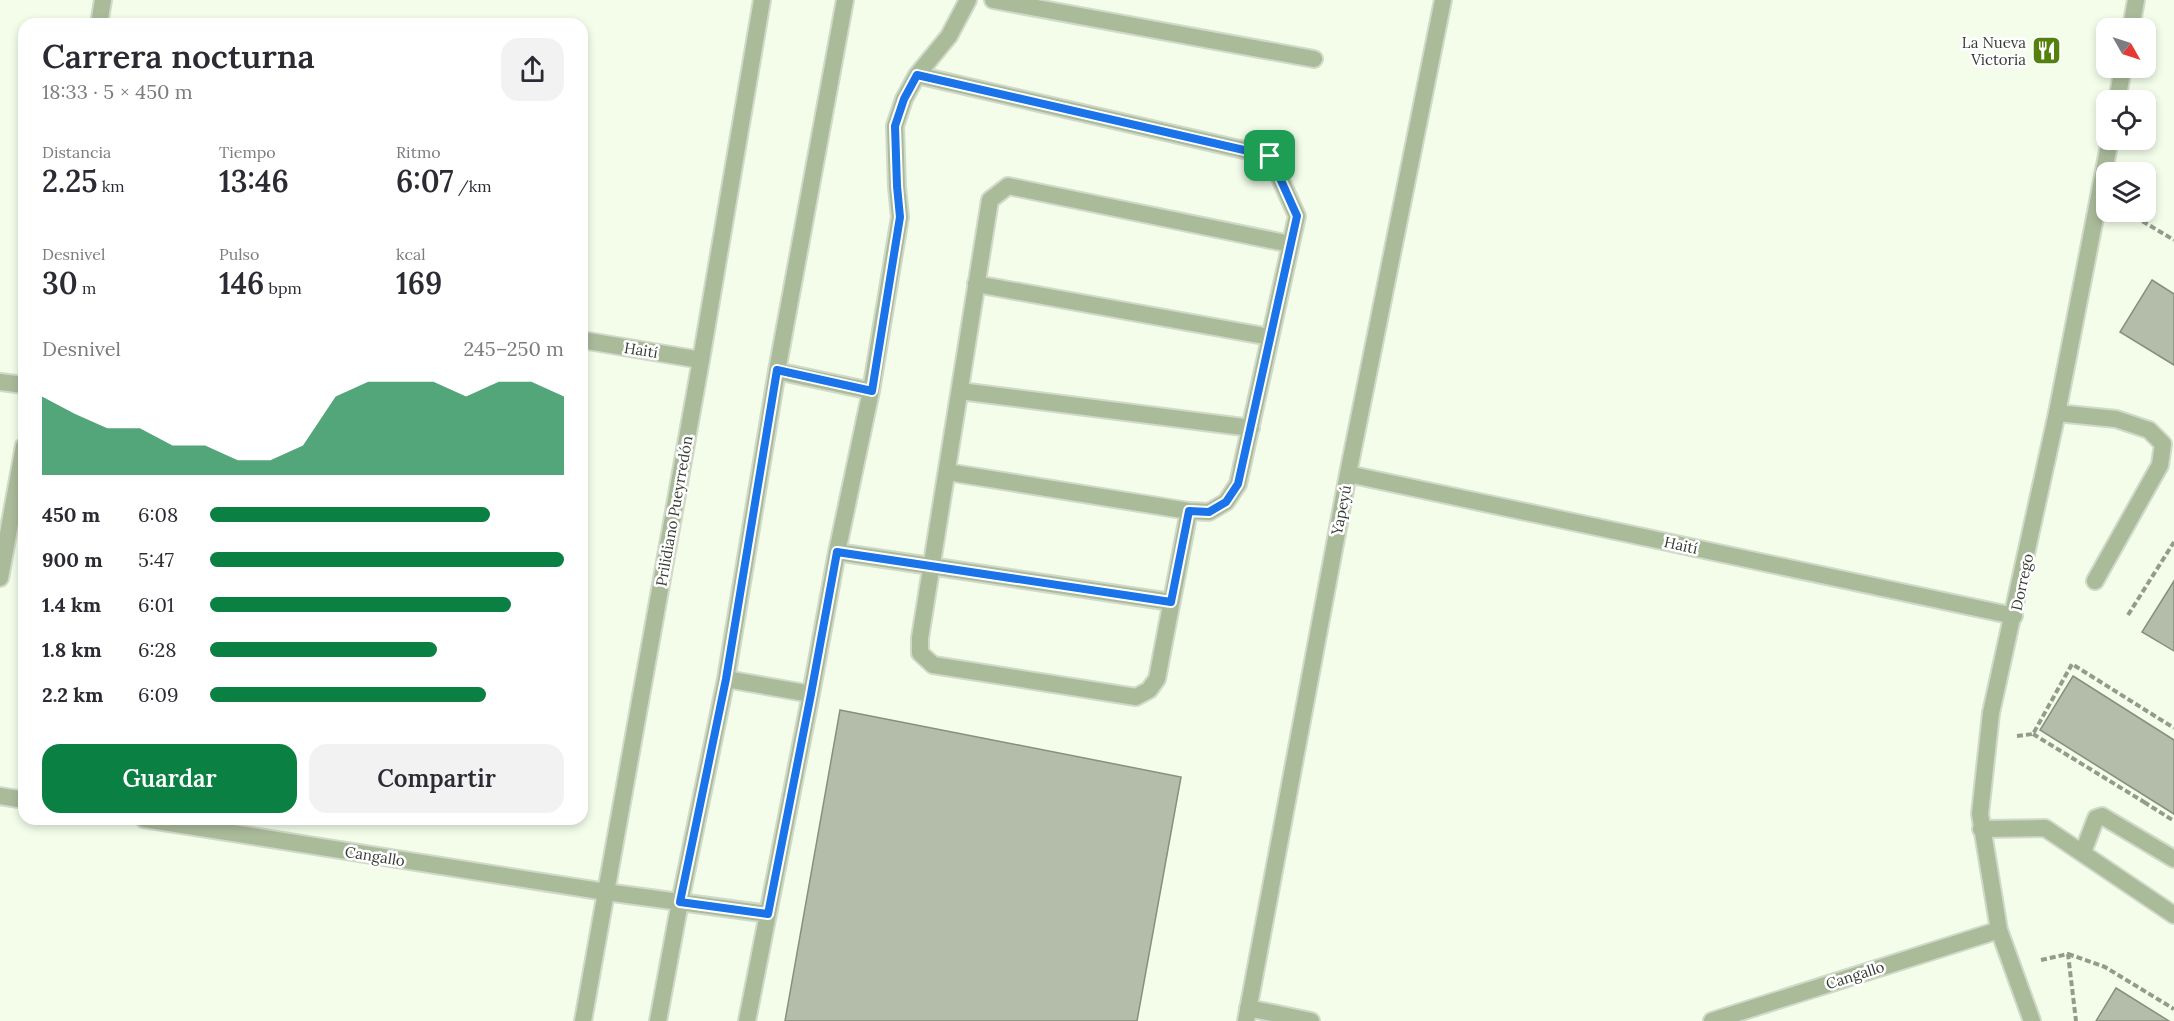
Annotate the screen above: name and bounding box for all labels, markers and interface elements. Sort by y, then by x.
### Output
north arrow [2096,18,2156,78]
map controls [2096,18,2156,222]
place label: La Nueva Victoria [1962,33,2026,69]
text: Carrera nocturna [42,35,315,77]
restaurant icon: La Nueva Victoria [2031,35,2063,67]
button: share [501,38,564,101]
text: 18:33 · 5 × 450 m [42,79,193,104]
button: locate [2096,90,2156,150]
pin [1244,130,1295,181]
icon: arrive [1253,139,1286,172]
text: Distancia [42,142,111,162]
text: Tiempo [219,142,276,162]
text: Ritmo [396,142,441,162]
text: 2.25 [42,162,97,200]
text: 13:46 [219,162,289,200]
text: 6:07 [396,162,453,200]
button: layers [2096,162,2156,222]
text: km [97,176,125,196]
text: /km [453,176,492,196]
text: Desnivel [42,244,105,264]
text: Pulso [219,244,259,264]
text: kcal [396,244,426,264]
text: 30 [42,264,78,302]
text: 146 [219,264,264,302]
text: 169 [396,264,442,302]
text: m [78,278,96,298]
text: bpm [264,278,302,298]
text: Desnivel [42,336,121,361]
text: 245–250 m [464,336,564,361]
street label: Haití [623,338,659,362]
street label: Prilidiano Pueyrredón [651,434,697,588]
street label: Yapeyú [1327,483,1355,538]
text: 450 m [42,502,100,527]
text: 6:08 [138,502,178,527]
street label: Haití [1662,532,1700,558]
text: 900 m [42,547,103,572]
text: 5:47 [138,547,174,572]
street label: Dorrego [2007,551,2037,612]
text: 1.4 km [42,592,101,617]
text: 6:01 [138,592,174,617]
text: 1.8 km [42,637,102,662]
text: 6:28 [138,637,177,662]
text: 2.2 km [42,682,104,707]
text: 6:09 [138,682,179,707]
button: Guardar [42,744,297,813]
button: Compartir [309,744,564,813]
street label: Cangallo [344,842,406,870]
street label: Cangallo [1823,957,1887,993]

